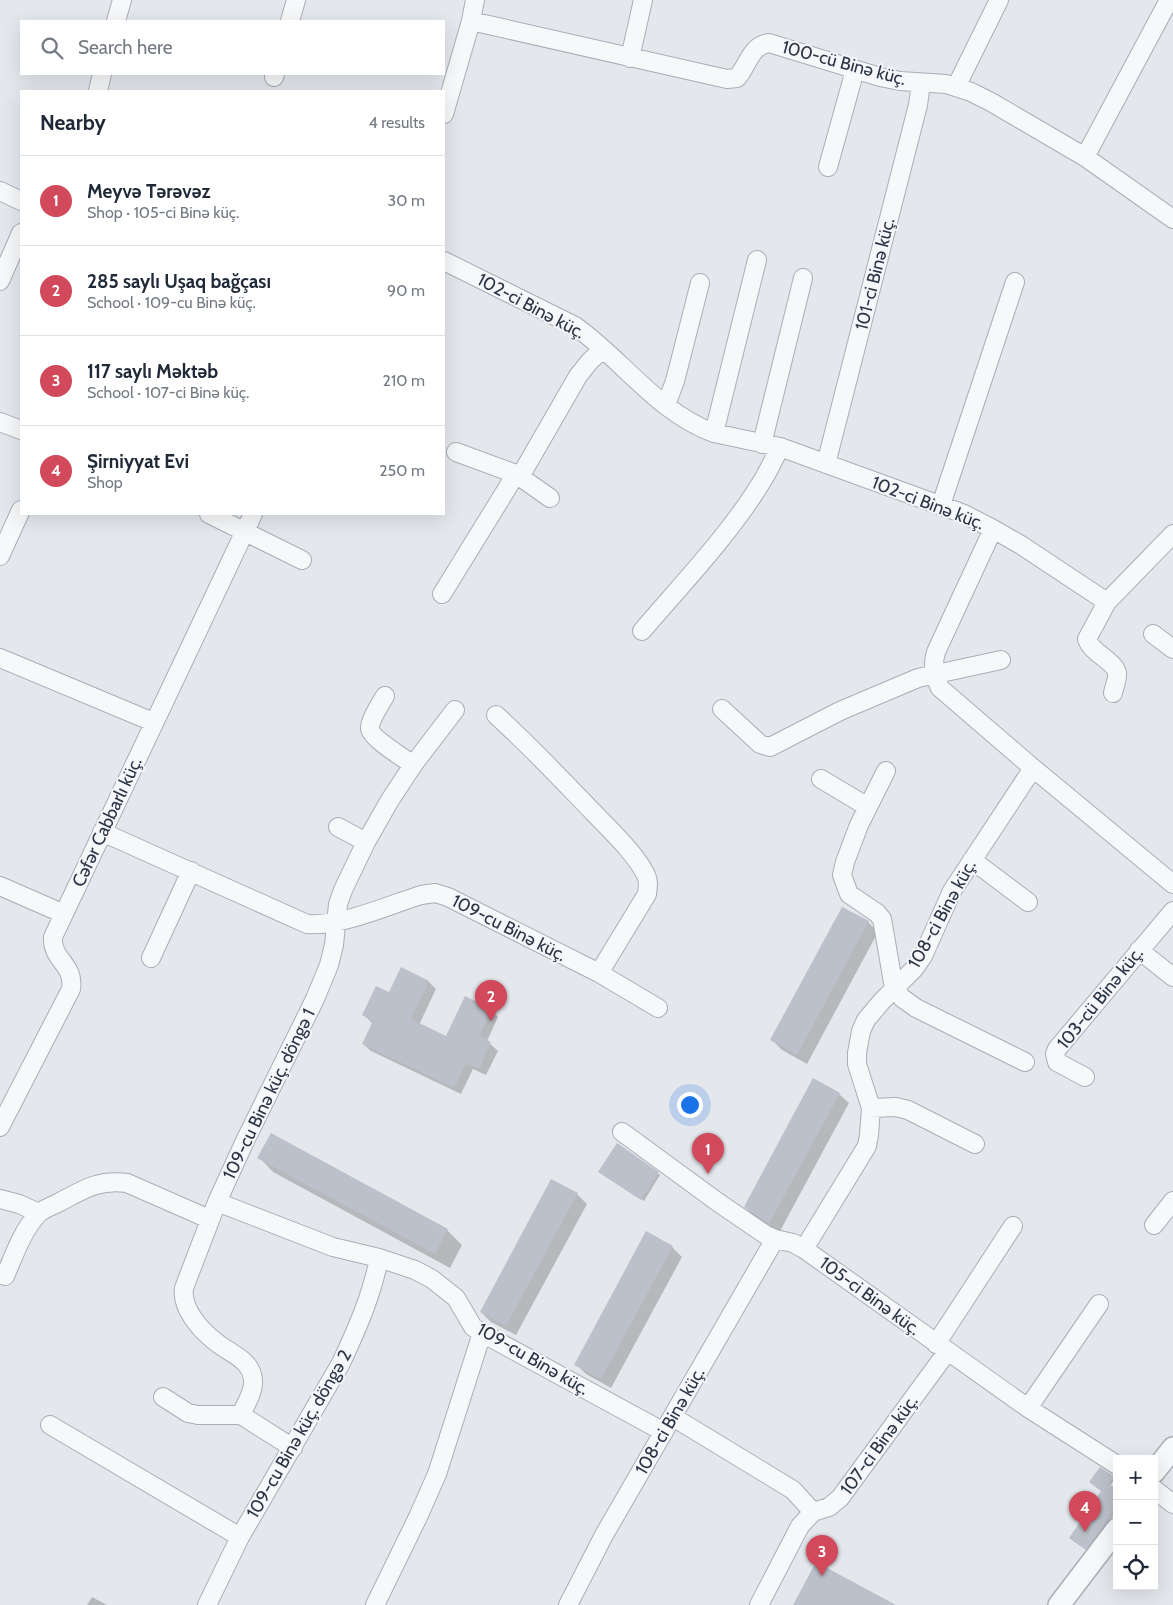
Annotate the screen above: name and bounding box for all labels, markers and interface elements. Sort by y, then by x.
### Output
search box [20,20,445,75]
icon: search [38,34,66,62]
text: Search here [78,36,172,59]
street label: 100-cü Binə küç. [780,36,908,90]
text: Nearby [40,110,106,135]
text: 4 results [368,113,425,132]
text: Meyvə Tərəvəz [87,180,210,203]
text: 1 [53,191,59,210]
text: 30 m [388,191,425,210]
text: Shop · 105-ci Binə küç. [87,203,239,222]
street label: 101-ci Binə küç. [850,215,900,333]
street label: 102-ci Binə küç. [474,268,588,344]
text: 285 saylı Uşaq bağçası [87,270,271,293]
text: 2 [52,281,60,300]
text: 90 m [387,281,425,300]
text: School · 109-cu Binə küç. [87,293,256,312]
text: 117 saylı Məktəb [87,360,218,383]
text: 3 [52,371,60,390]
text: 210 m [383,371,425,390]
text: School · 107-ci Binə küç. [87,383,249,402]
text: Şirniyyat Evi [87,450,189,473]
text: 4 [51,461,61,480]
text: 250 m [379,461,425,480]
street label: 102-ci Binə küç. [869,472,987,534]
text: Shop [87,473,123,492]
street label: Cəfər Cabbarlı küç. [67,754,147,890]
street label: 108-ci Binə küç. [903,856,981,972]
street label: 109-cu Binə küç. [448,890,570,966]
street label: 103-cü Binə küç. [1052,943,1148,1053]
pin: 2 [475,980,507,1021]
street label: 109-cu Binə küç. döngə 1 [218,1005,320,1183]
your location [677,1092,703,1118]
pin: 1 [692,1133,724,1174]
street label: 105-ci Binə küç. [815,1252,925,1340]
street label: 109-cu Binə küç. [473,1318,593,1400]
street label: 109-cu Binə küç. döngə 2 [242,1346,356,1522]
street label: 108-ci Binə küç. [630,1363,710,1479]
street label: 107-ci Binə küç. [835,1391,923,1499]
map controls [1113,1455,1158,1590]
button: + [1113,1455,1158,1500]
pin: 4 [1069,1491,1101,1532]
button: − [1113,1500,1158,1545]
pin: 3 [806,1535,838,1576]
button: locate [1113,1545,1158,1590]

